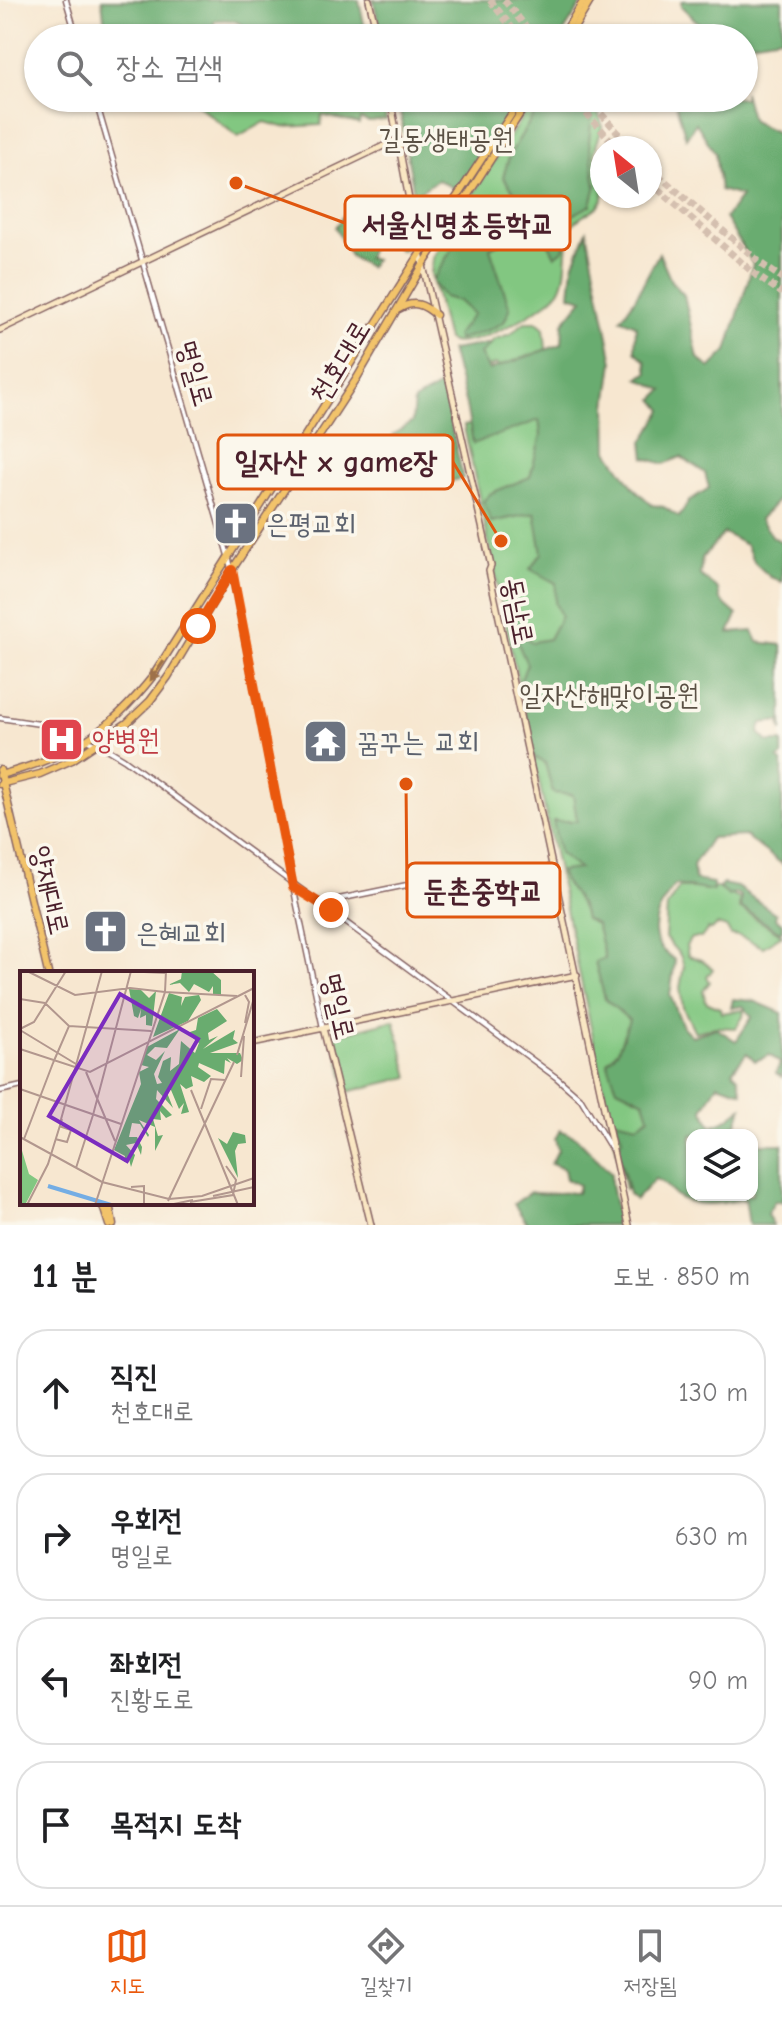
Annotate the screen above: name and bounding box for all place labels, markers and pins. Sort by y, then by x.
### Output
callout: 서울신명초등학교 [345,196,570,250]
callout: 일자산 x game장 [218,435,453,489]
church icon: 은평교회 [211,499,259,547]
place label: 은평교회 [266,508,356,540]
hospital icon: 양병원 [37,715,85,763]
temple icon: 꿈꾸는 교회 [302,717,350,765]
place label: 양병원 [92,724,160,756]
place label: 꿈꾸는 교회 [357,726,479,758]
callout: 둔촌중학교 [407,863,560,917]
church icon: 은혜교회 [81,908,129,956]
place label: 은혜교회 [136,917,226,949]

